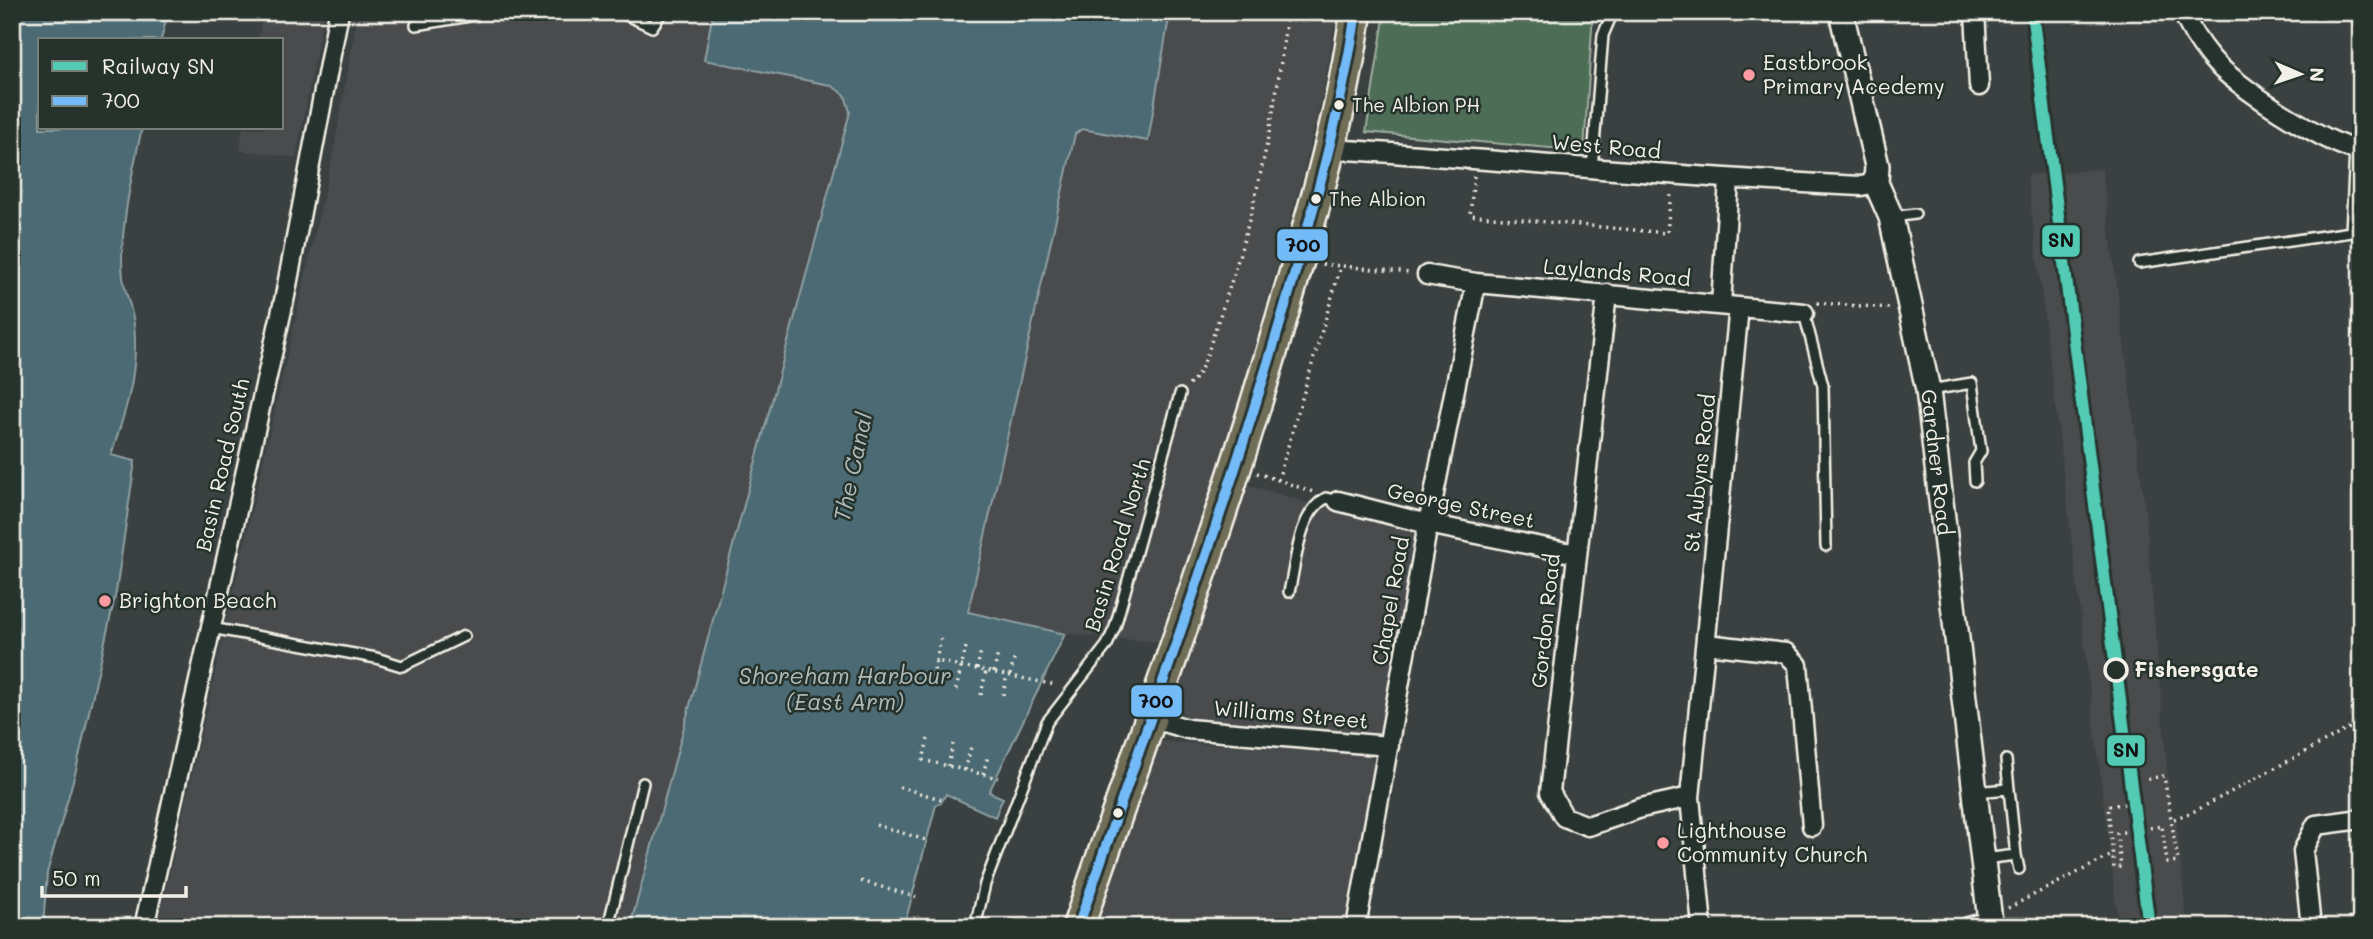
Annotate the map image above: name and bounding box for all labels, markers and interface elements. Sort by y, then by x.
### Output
legend [38,38,284,130]
north arrow [2264,38,2334,108]
place label: Eastbrook Primary Acedemy [1763,48,1945,99]
text: Railway SN [102,52,215,79]
marker: Eastbrook Primary Acedemy [1741,67,1757,83]
text: N [2305,67,2330,82]
text: 700 [102,86,140,113]
place label: The Albion PH [1352,92,1480,117]
marker: The Albion PH [1332,98,1346,112]
street label: West Road [1550,127,1662,164]
place label: The Albion [1329,186,1426,211]
marker: The Albion [1309,192,1323,206]
line badge: SN [2041,224,2081,258]
text: SN [2048,227,2074,252]
line badge: 700 [1276,228,1329,262]
text: 700 [1285,232,1321,257]
street label: Laylands Road [1542,252,1692,291]
street label: Basin Road South [188,375,255,554]
street label: Gardner Road [1916,388,1960,537]
street label: St Aubyns Road [1677,392,1720,553]
water label: The Canal [826,409,878,524]
street label: Basin Road North [1077,455,1156,634]
street label: George Street [1385,476,1538,533]
street label: Chapel Road [1365,534,1414,667]
street label: Gordon Road [1524,552,1565,689]
place label: Brighton Beach [119,586,276,613]
marker: Brighton Beach [97,593,113,609]
place label: Fishersgate [2134,655,2259,682]
marker: Fishersgate [2104,658,2128,682]
water label: Shoreham Harbour (East Arm) [738,660,952,716]
line badge: 700 [1130,684,1183,718]
text: 700 [1138,688,1174,713]
street label: Williams Street [1213,693,1370,734]
line badge: SN [2106,734,2146,767]
text: SN [2113,737,2139,762]
unlabelled marker [1111,806,1125,820]
place label: Lighthouse Community Church [1677,816,1867,867]
marker: Lighthouse Community Church [1655,835,1671,851]
scale bar [42,855,186,899]
text: 50 m [52,864,101,891]

